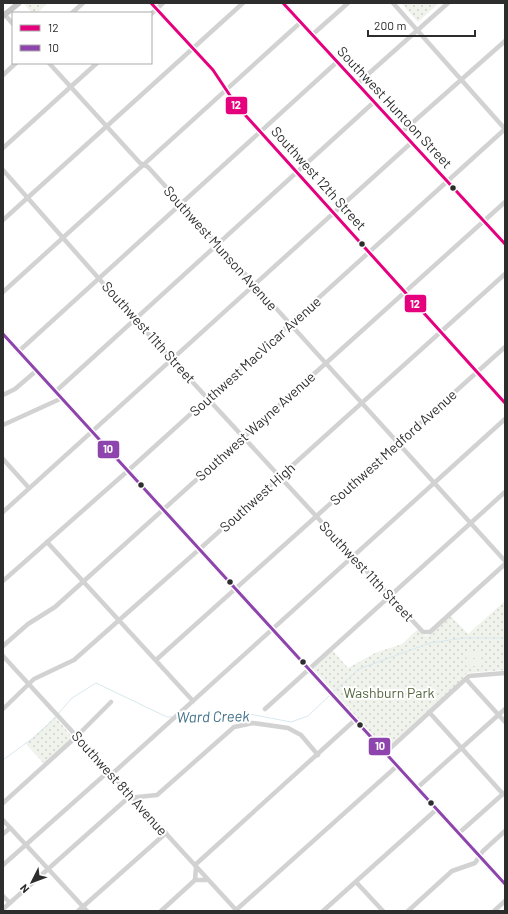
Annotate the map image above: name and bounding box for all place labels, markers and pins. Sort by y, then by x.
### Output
unlabelled marker [448,183,458,193]
unlabelled marker [357,239,367,249]
unlabelled marker [136,480,146,490]
unlabelled marker [225,577,235,587]
unlabelled marker [298,657,308,667]
unlabelled marker [355,720,365,730]
unlabelled marker [426,798,436,808]

